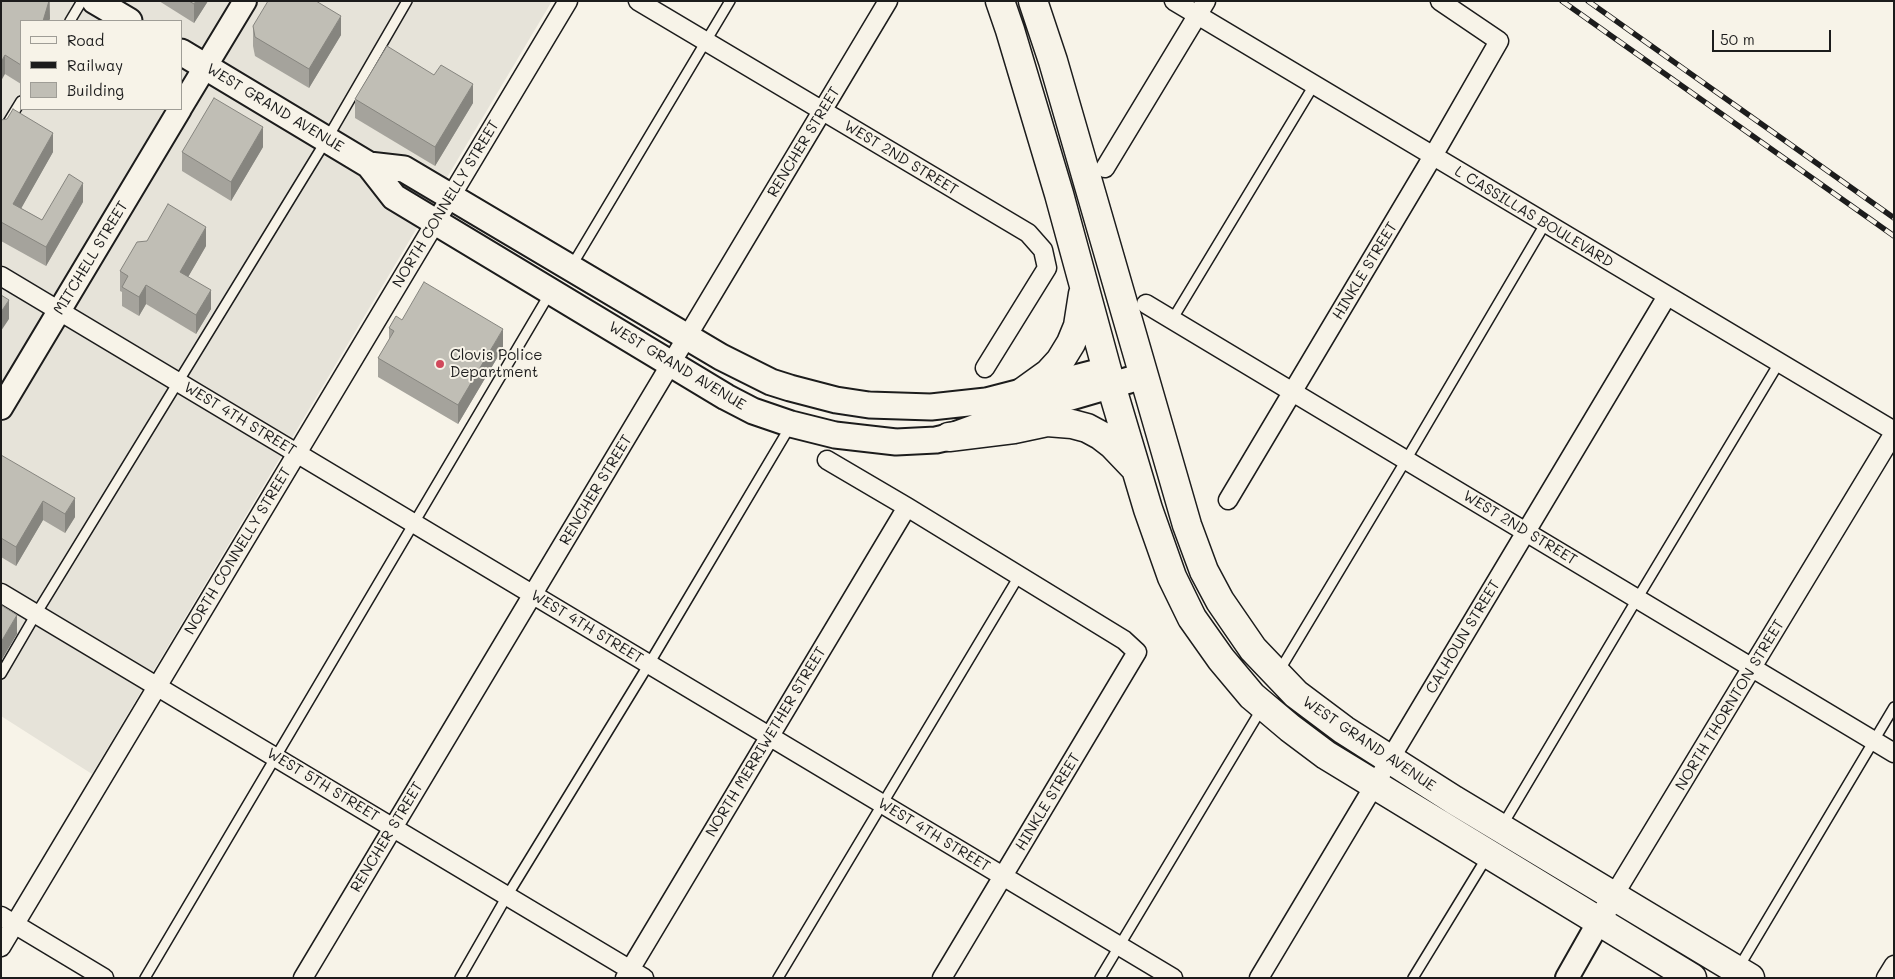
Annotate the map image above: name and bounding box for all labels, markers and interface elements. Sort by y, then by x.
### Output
legend [20,20,182,110]
scale bar [1715,20,1834,52]
text: 50 m [1720,29,1755,49]
text: Road [67,30,104,50]
text: Railway [67,55,123,75]
street label: WEST GRAND AVENUE [203,60,347,156]
text: Building [67,80,124,100]
street label: RENCHER STREET [764,84,844,200]
street label: NORTH CONNELLY STREET [389,117,503,291]
street label: WEST 2ND STREET [841,117,961,199]
street label: L CASSILLAS BOULEVARD [1451,162,1617,272]
street label: MITCHELL STREET [50,198,132,318]
street label: HINKLE STREET [1329,219,1401,323]
street label: WEST GRAND AVENUE [605,318,749,414]
place label: Clovis Police Department [450,346,543,381]
marker: Clovis Police Department [434,358,446,370]
street label: WEST 4TH STREET [181,378,299,460]
street label: RENCHER STREET [556,432,636,548]
street label: NORTH CONNELLY STREET [181,464,295,638]
street label: WEST 2ND STREET [1460,487,1580,569]
street label: CALHOUN STREET [1422,577,1504,697]
street label: WEST 4TH STREET [528,586,646,668]
street label: NORTH THORNTON STREET [1672,616,1788,794]
street label: NORTH MERRIWETHER STREET [702,644,830,840]
street label: WEST GRAND AVENUE [1299,693,1439,795]
street label: WEST 5TH STREET [264,744,382,826]
street label: HINKLE STREET [1012,750,1084,854]
street label: RENCHER STREET [347,779,427,895]
street label: WEST 4TH STREET [875,794,993,876]

